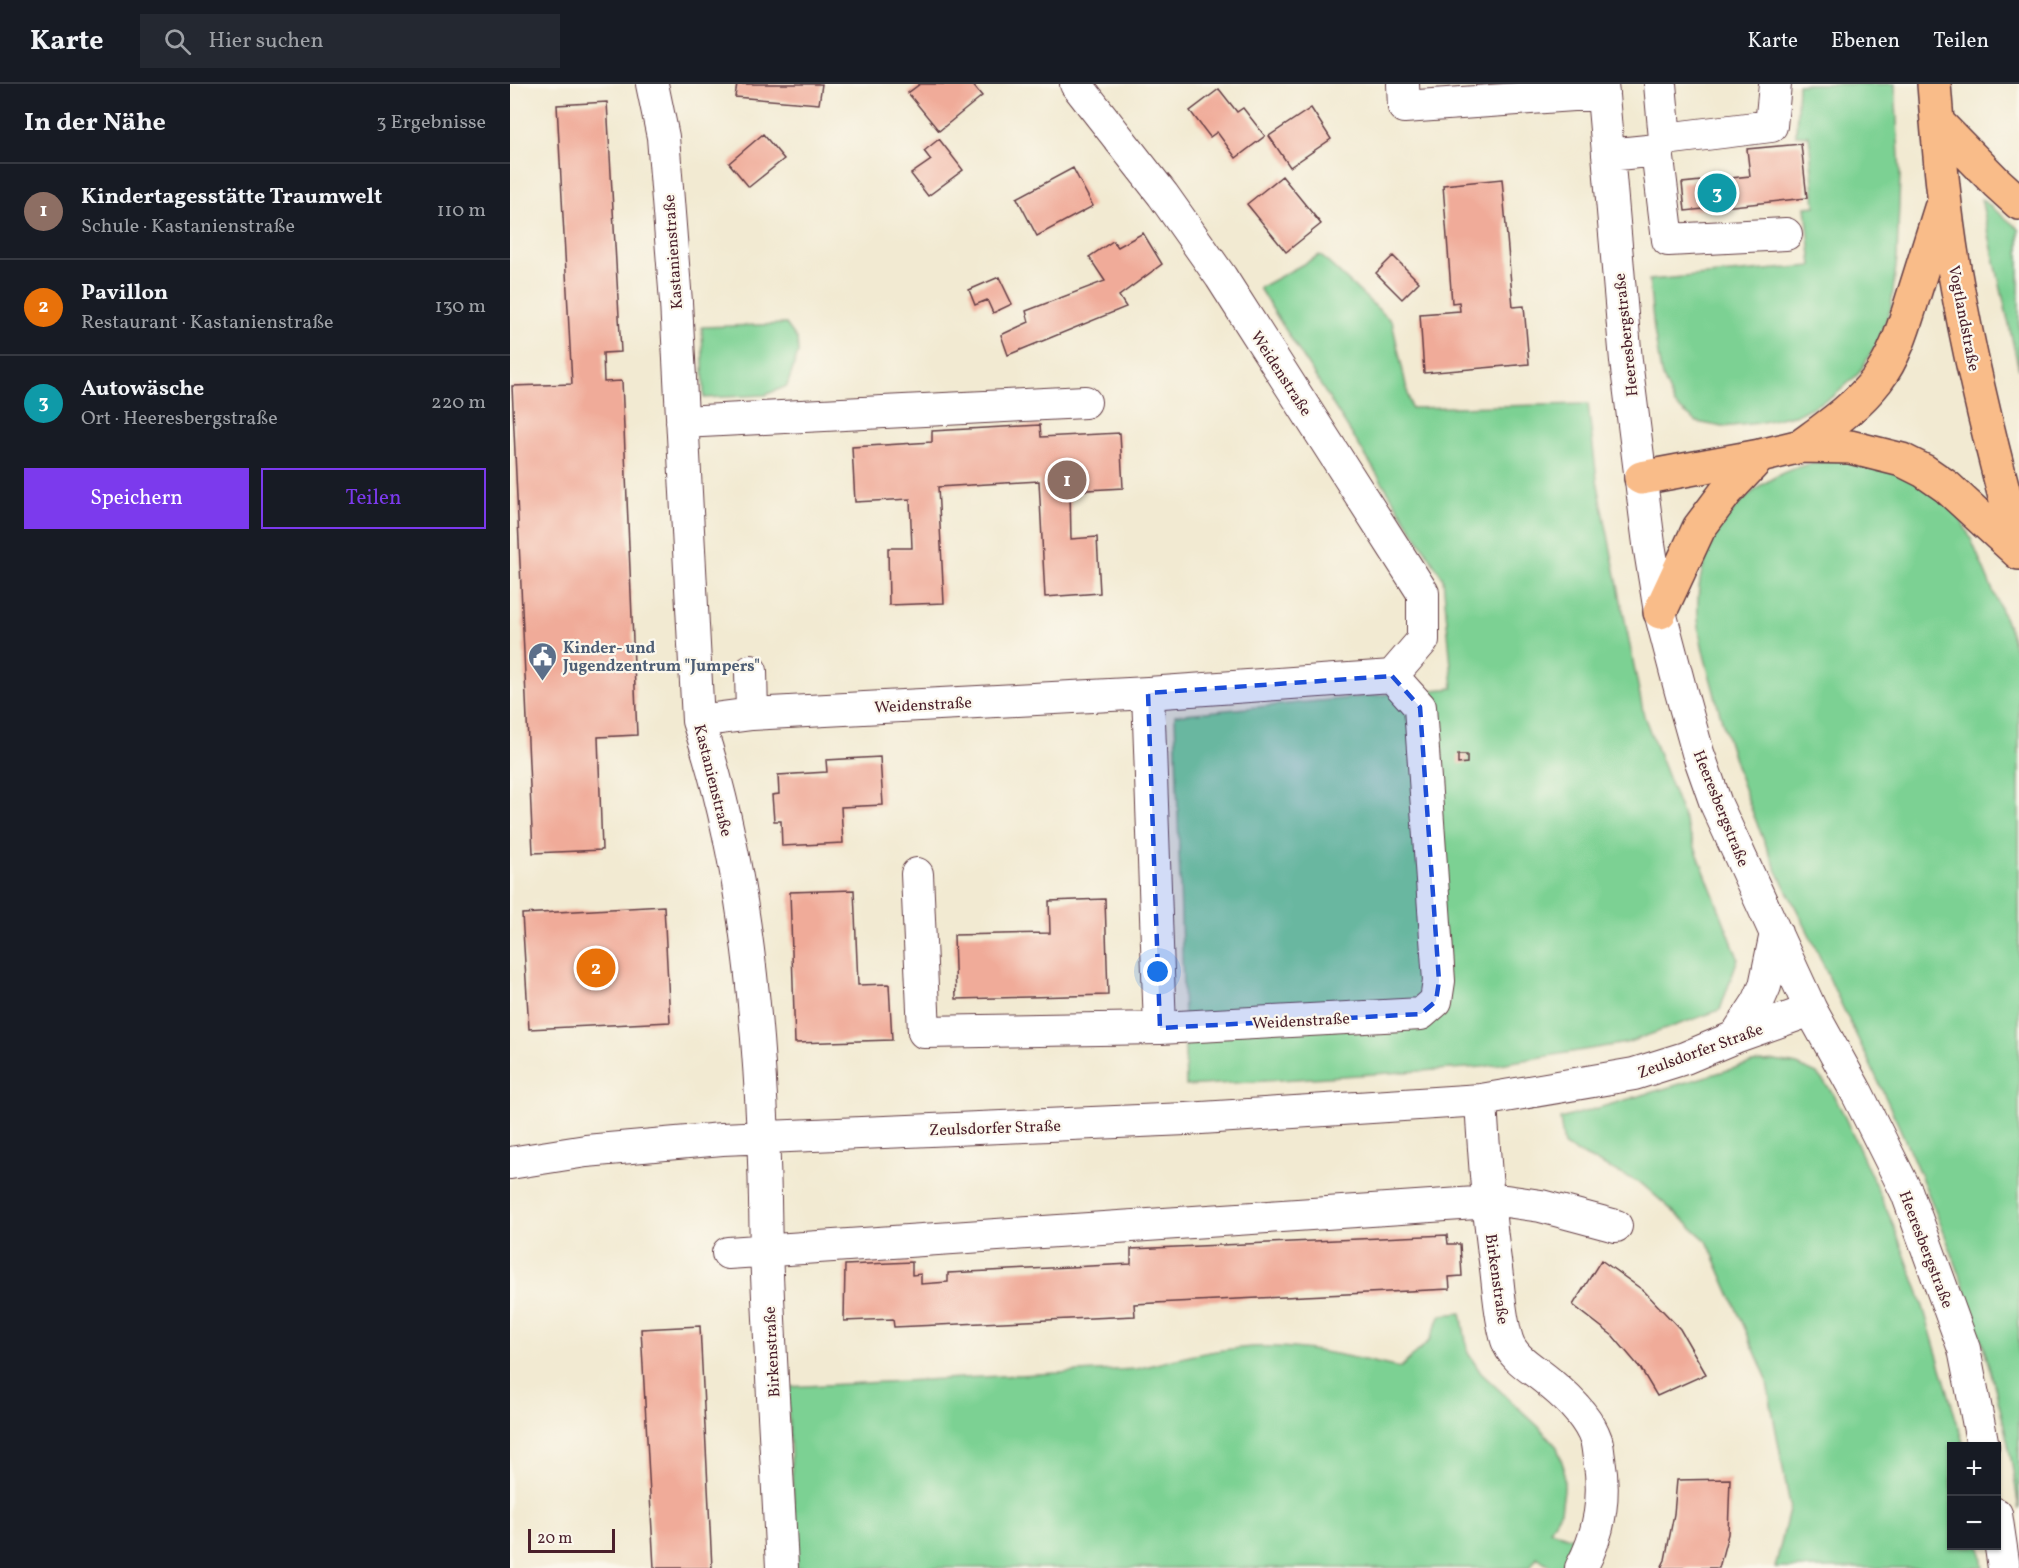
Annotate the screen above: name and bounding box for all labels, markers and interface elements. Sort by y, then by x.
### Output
search box [140,14,560,68]
text: Karte [30,22,104,61]
icon: search [161,25,194,58]
text: Hier suchen [209,26,324,57]
text: Karte [1747,27,1798,56]
text: Ebenen [1831,27,1900,56]
text: Teilen [1933,27,1989,56]
text: In der Nähe [24,105,166,141]
text: 3 Ergebnisse [376,109,486,137]
pin: 3 [1698,170,1736,216]
text: Kindertagesstätte Traumwelt [81,182,382,213]
street label: Kastanienstraße [659,194,689,310]
text: 1 [39,197,48,225]
text: 110 m [437,197,486,225]
text: Schule · Kastanienstraße [81,213,295,241]
street label: Vogtlandstraße [1942,264,1984,373]
street label: Heeresbergstraße [1610,272,1644,398]
text: Pavillon [81,278,168,309]
text: 2 [38,293,49,321]
text: 130 m [435,293,486,321]
text: Restaurant · Kastanienstraße [81,309,334,337]
street label: Weidenstraße [1245,327,1316,421]
text: Autowäsche [81,374,204,405]
text: 3 [38,389,49,417]
text: 220 m [431,389,486,417]
text: Ort · Heeresbergstraße [81,405,278,433]
pin: 1 [1048,458,1086,502]
button: Speichern [24,468,249,529]
button: Teilen [261,468,486,529]
place label: Kinder- und Jugendzentrum "Jumpers" [562,638,760,678]
public building icon: Kinder- und Jugendzentrum "Jumpers" [526,640,558,682]
street label: Weidenstraße [874,692,972,720]
street label: Kastanienstraße [687,722,737,839]
street label: Heeresbergstraße [1687,747,1754,870]
pin: 2 [576,946,616,990]
your location [1143,957,1172,986]
street label: Weidenstraße [1252,1008,1350,1036]
street label: Zeulsdorfer Straße [1635,1019,1766,1085]
street label: Zeulsdorfer Straße [929,1116,1061,1142]
street label: Heeresbergstraße [1893,1188,1958,1311]
street label: Birkenstraße [1479,1232,1513,1326]
street label: Birkenstraße [760,1306,786,1398]
map controls [1947,1442,2001,1550]
button: + [1947,1442,2001,1496]
button: − [1947,1496,2001,1550]
scale bar [528,1526,615,1554]
text: 20 m [537,1528,572,1550]

